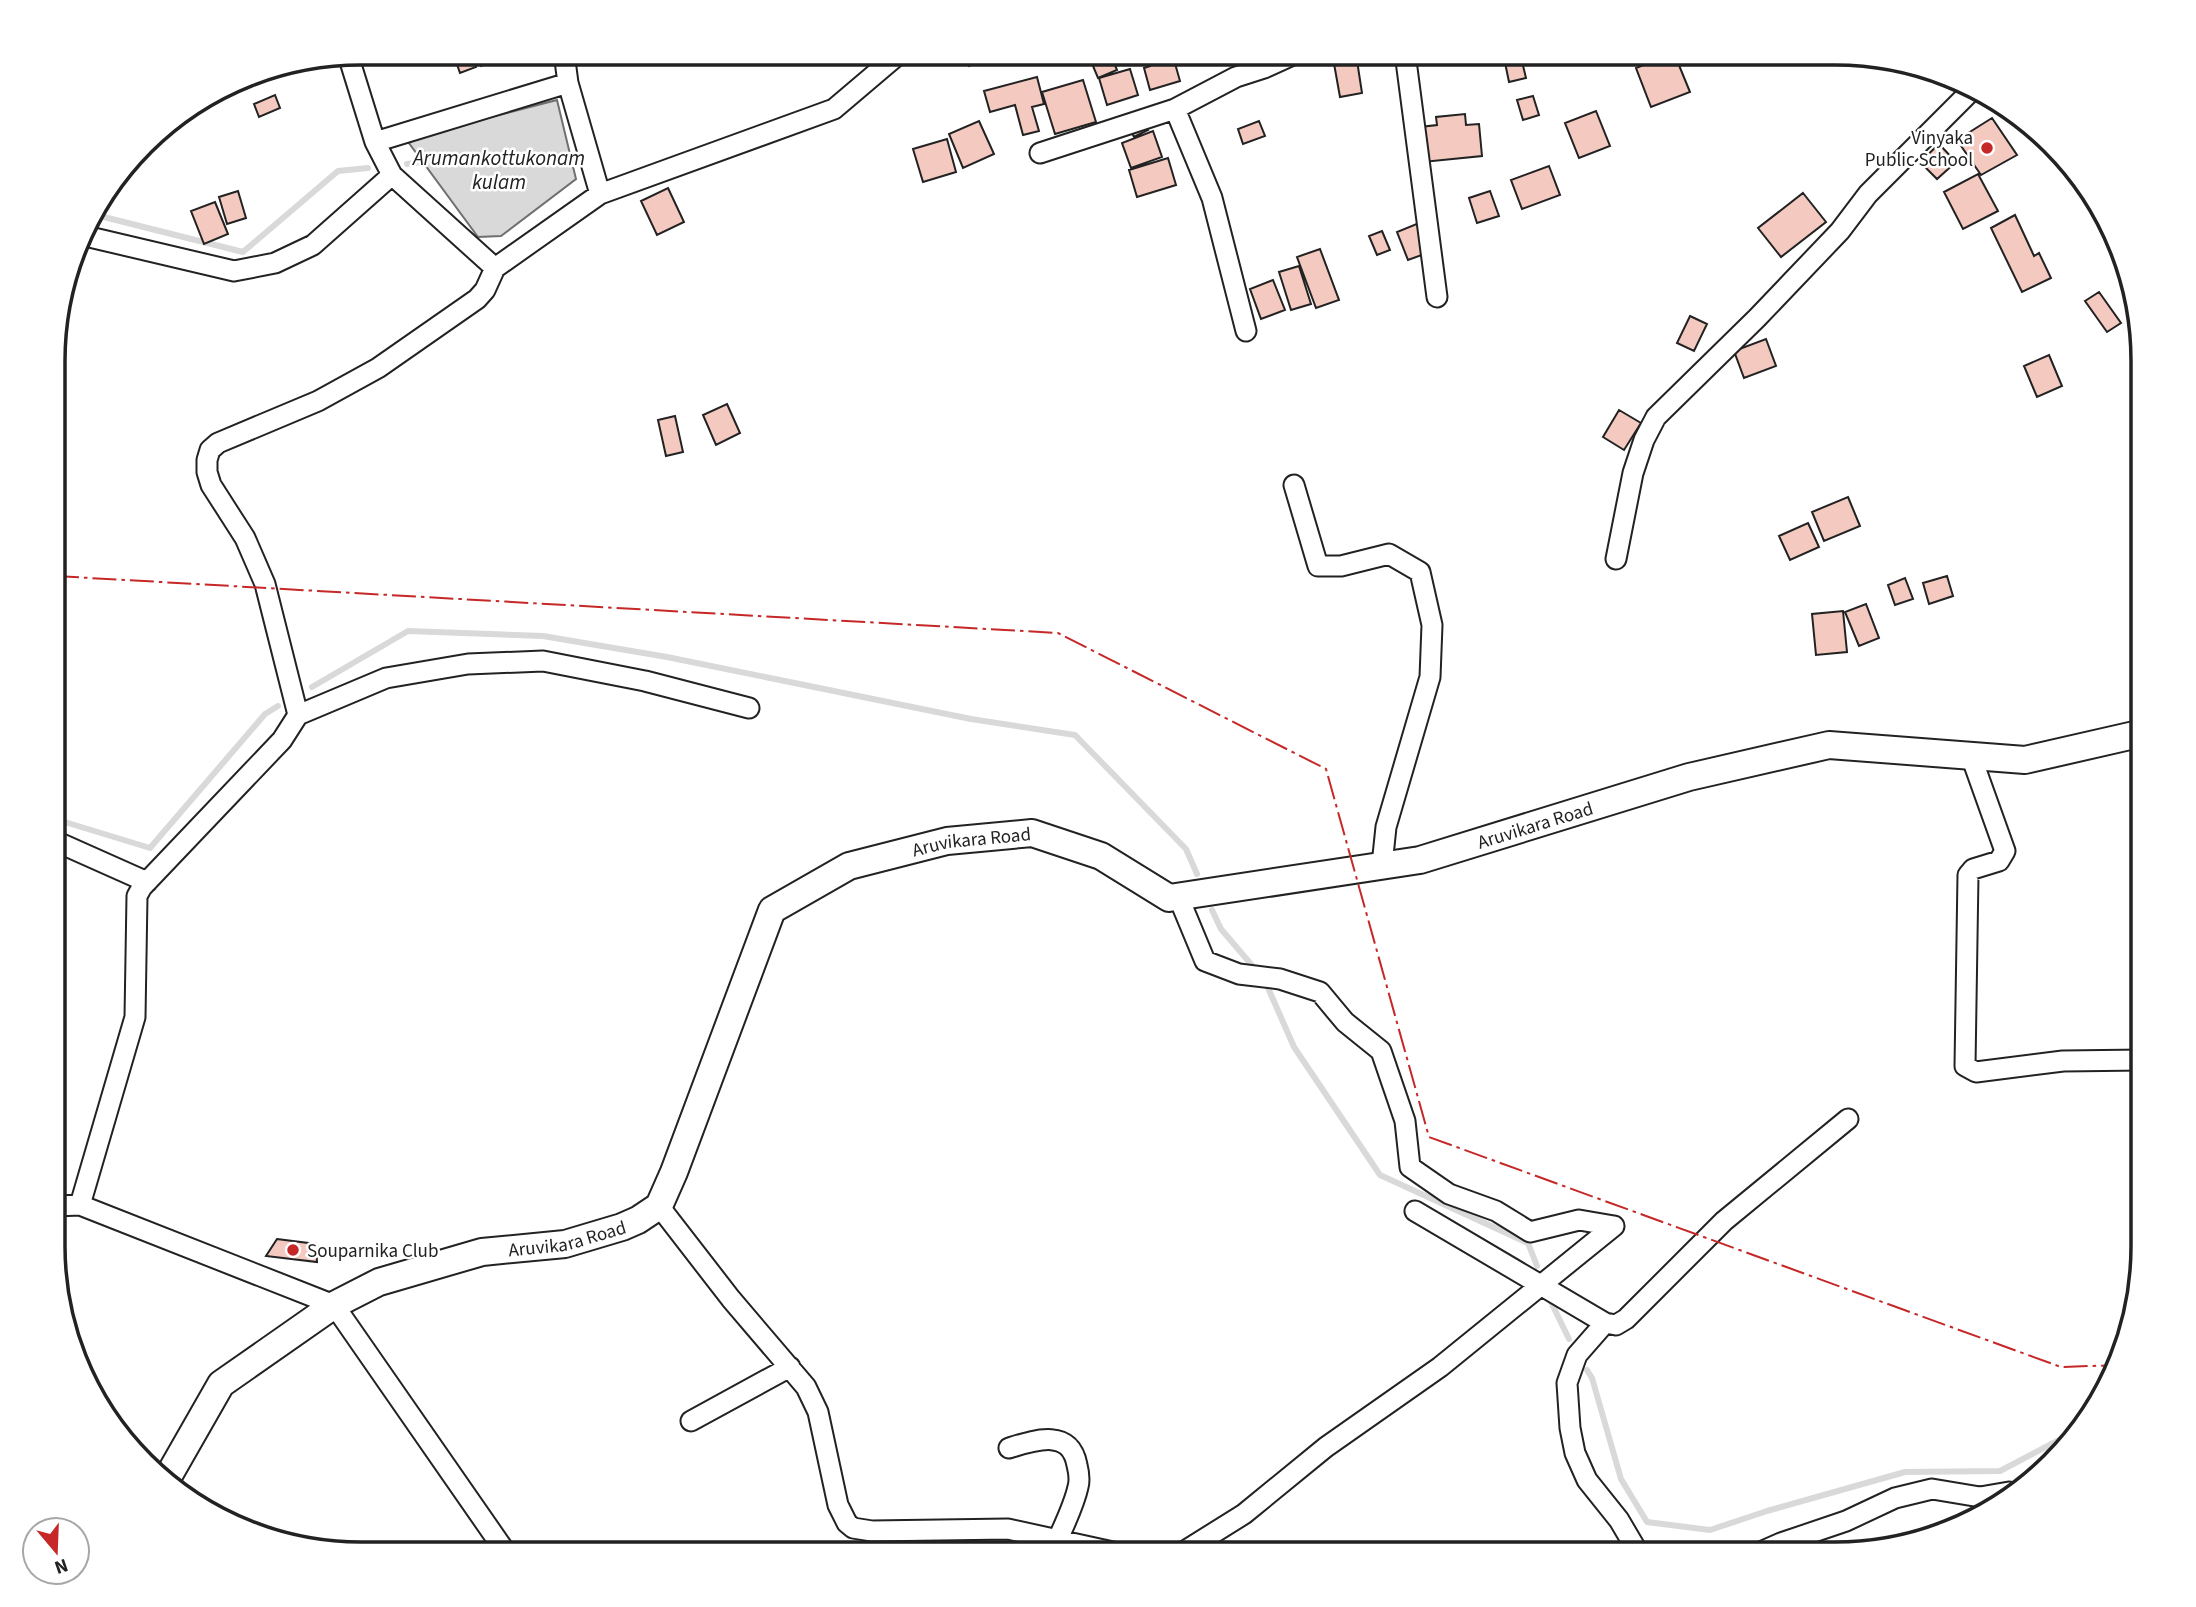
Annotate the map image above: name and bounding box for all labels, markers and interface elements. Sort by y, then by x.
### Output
place label: Vinyaka Public School [1865,125,1973,174]
marker: Vinyaka Public School [1979,140,1995,156]
water label: Arumankottukonam kulam [411,143,585,197]
street label: Aruvikara Road [1474,795,1597,857]
street label: Aruvikara Road [909,821,1032,864]
street label: Aruvikara Road [507,1214,630,1264]
place label: Souparnika Club [307,1238,438,1265]
marker: Souparnika Club [285,1242,301,1258]
north arrow [21,1516,91,1586]
text: N [51,1551,71,1580]

